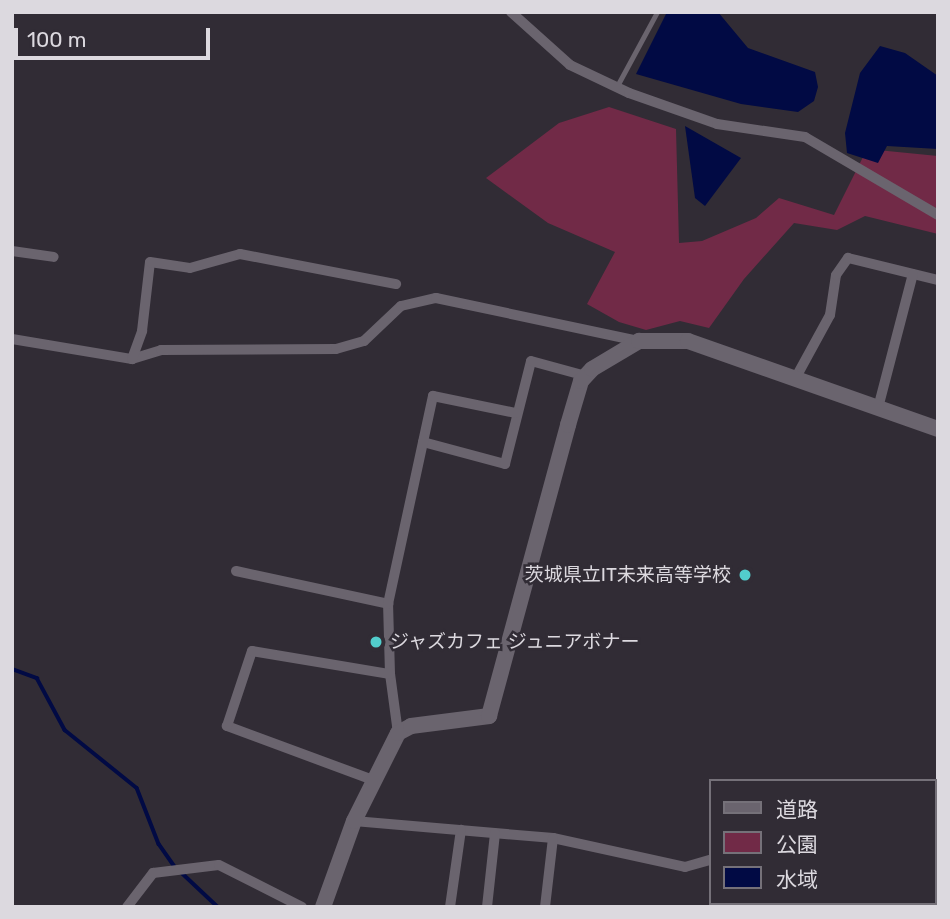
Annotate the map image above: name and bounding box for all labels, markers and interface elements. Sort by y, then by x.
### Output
scale bar [18,14,214,58]
text: 100 m [27,27,86,52]
place label: 茨城県立IT未来高等学校 [525,564,731,586]
marker: 茨城県立IT未来高等学校 [737,567,753,583]
place label: ジャズカフェ ジュニアボナー [390,631,642,653]
marker: ジャズカフェ ジュニアボナー [368,634,384,650]
legend [708,779,936,905]
text: 道路 [776,797,818,822]
text: 公園 [776,832,818,857]
text: 水域 [776,867,818,892]

